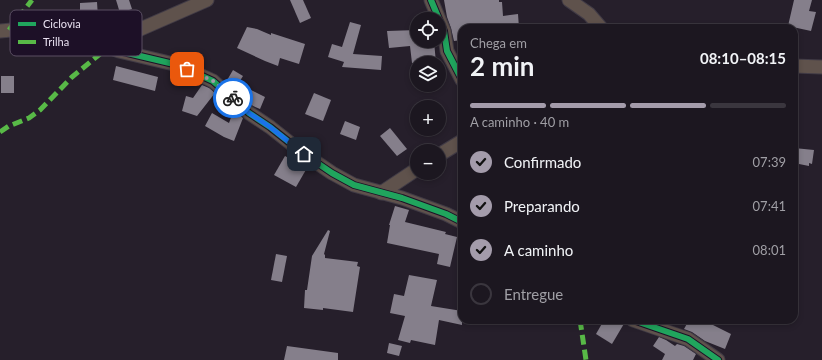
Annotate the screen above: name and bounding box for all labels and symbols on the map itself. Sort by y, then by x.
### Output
legend [10,10,142,56]
text: Ciclovia [43,17,81,30]
text: Trilha [43,35,69,48]
pin [170,52,204,86]
courier [213,78,253,118]
pin [287,137,321,171]

